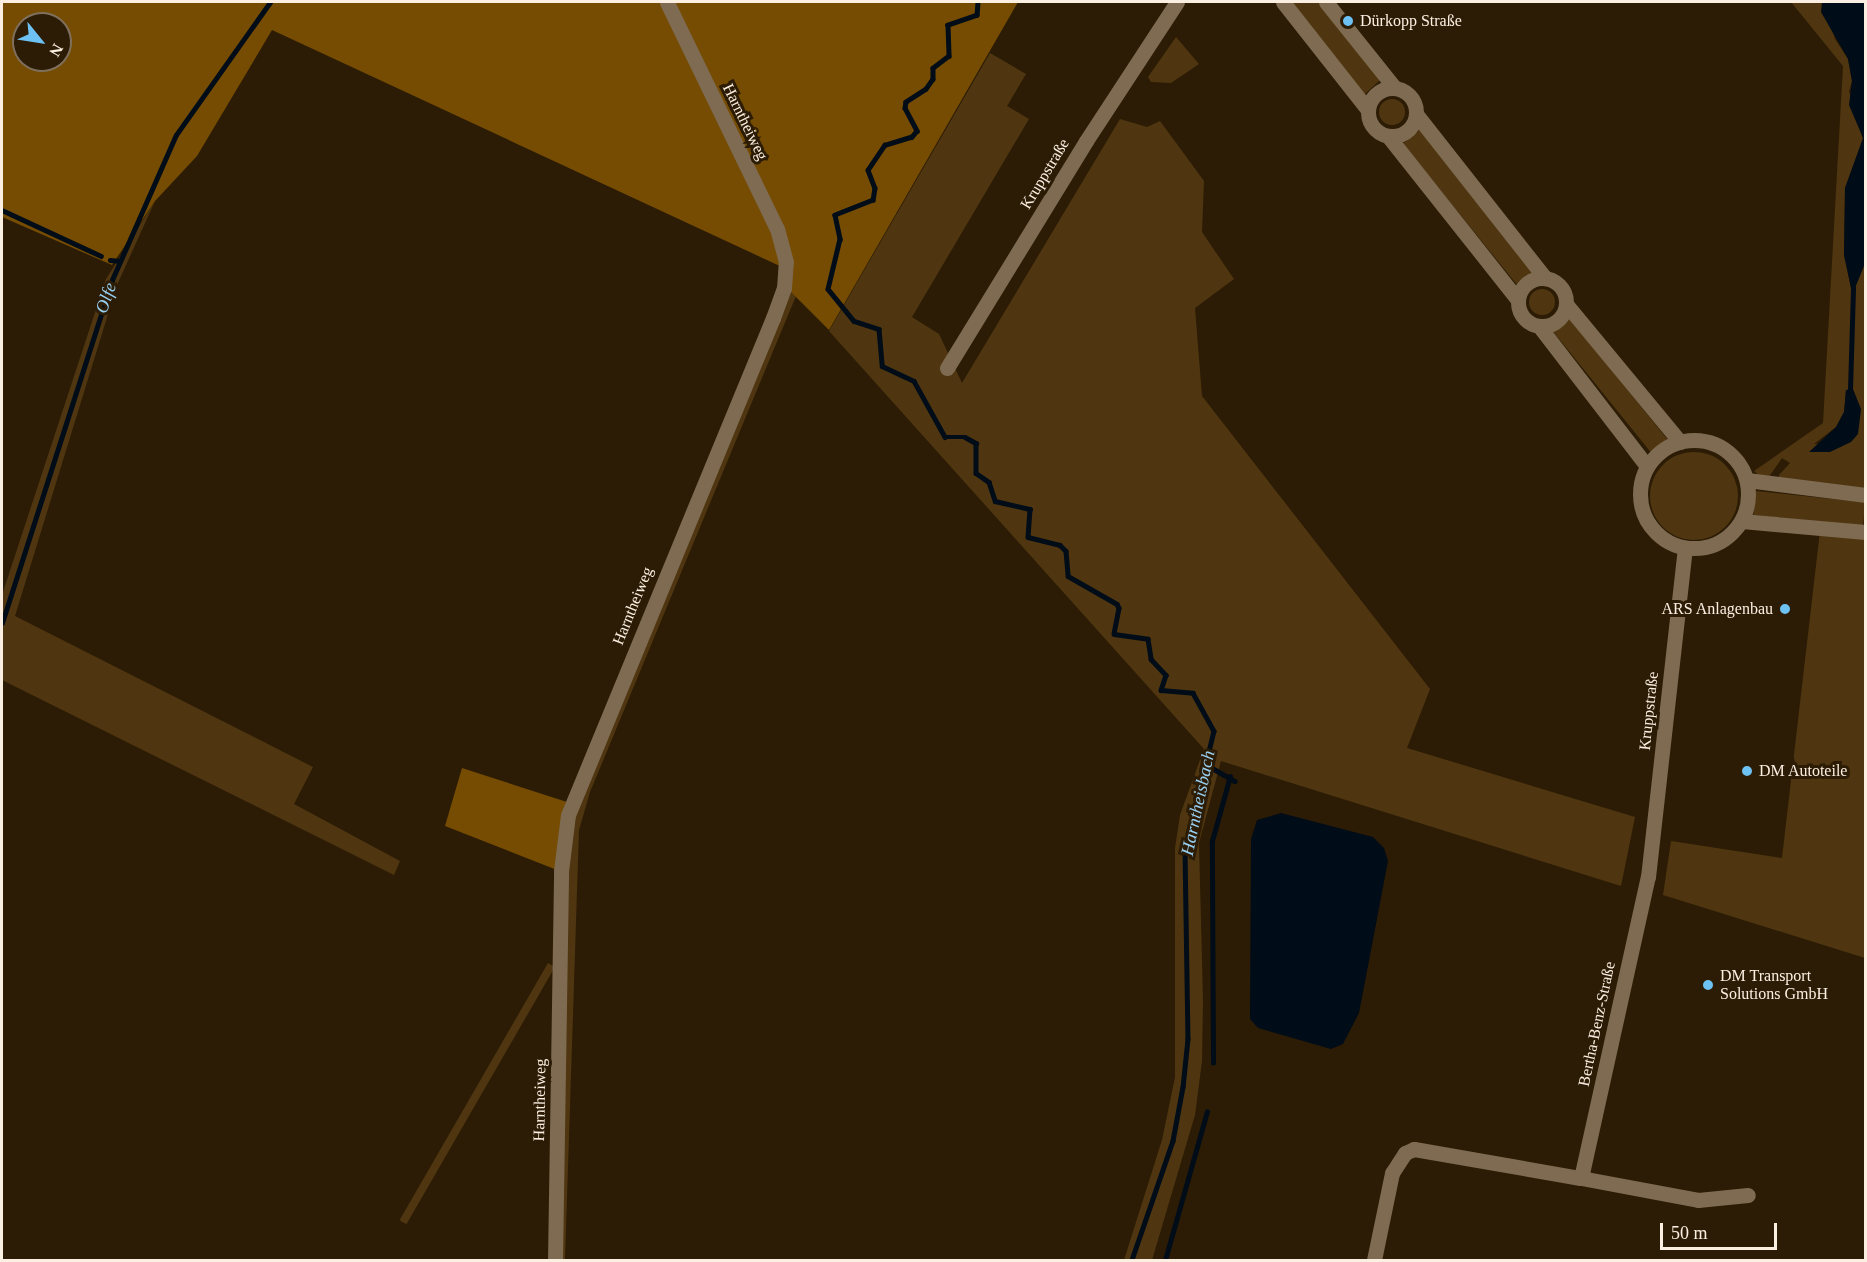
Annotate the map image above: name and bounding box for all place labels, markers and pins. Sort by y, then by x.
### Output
place label: Dürkopp Straße [1360,11,1462,31]
marker: Dürkopp Straße [1341,14,1355,28]
place label: ARS Anlagenbau [1661,599,1773,619]
marker: ARS Anlagenbau [1778,602,1792,616]
place label: DM Autoteile [1759,761,1848,781]
marker: DM Autoteile [1740,764,1754,778]
place label: DM Transport Solutions GmbH [1720,966,1828,1004]
marker: DM Transport Solutions GmbH [1701,978,1715,992]

